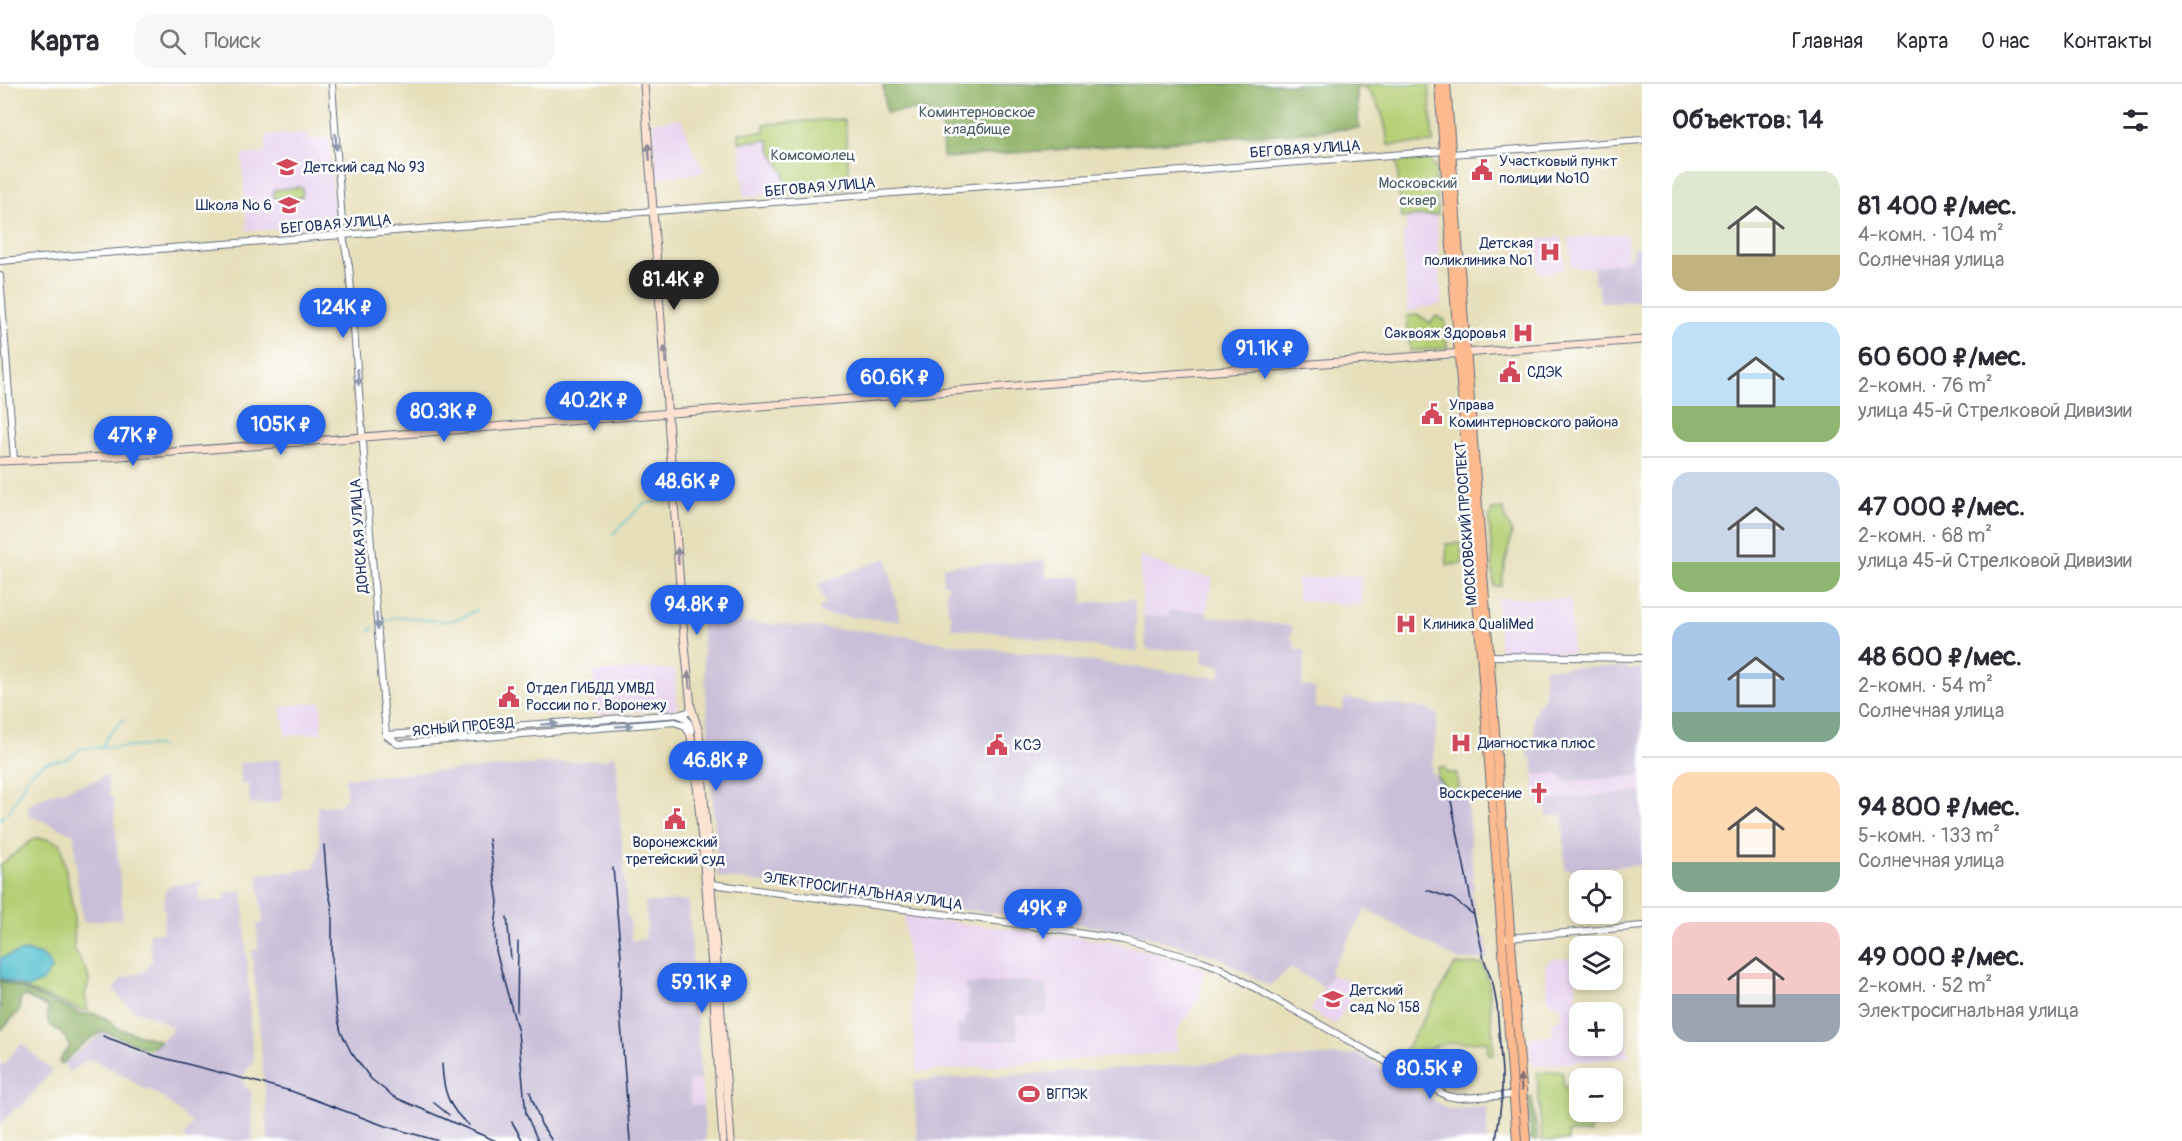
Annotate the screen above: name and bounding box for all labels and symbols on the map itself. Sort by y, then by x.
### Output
park label: Коминтерновское кладбище [919,103,1036,139]
one-way arrow [331,133,341,152]
street label: БЕГОВАЯ УЛИЦА [1249,136,1361,163]
one-way arrow [644,143,654,162]
park label: Комсомолец [771,146,855,165]
place label: Участковый пункт полиции №10 [1499,152,1618,188]
school or university icon: Детский сад № 93 [275,155,299,179]
place label: Детский сад № 93 [303,158,425,177]
public building icon: Участковый пункт полиции №10 [1470,158,1494,182]
street label: БЕГОВАЯ УЛИЦА [764,173,876,202]
park label: Московский сквер [1379,174,1457,210]
school or university icon: Школа № 6 [277,193,301,217]
place label: Школа № 6 [196,196,272,215]
street label: БЕГОВАЯ УЛИЦА [280,210,392,239]
place label: Детская поликлиника №1 [1424,234,1533,270]
hospital icon: Детская поликлиника №1 [1538,240,1562,264]
pin: 81.4K ₽ [619,260,729,311]
pin: 124K ₽ [294,288,392,339]
hospital icon: Саквояж Здоровья [1511,321,1535,345]
place label: Саквояж Здоровья [1384,324,1506,343]
pin: 91.1K ₽ [1210,329,1320,380]
one-way arrow [660,346,670,365]
pin: 60.6K ₽ [840,358,950,409]
public building icon: СДЭК [1498,360,1522,384]
place label: СДЭК [1527,363,1563,382]
one-way arrow [353,368,363,387]
pin: 40.2K ₽ [539,381,649,432]
pin: 80.3K ₽ [389,392,499,443]
place label: Управа Коминтерновского района [1449,396,1618,432]
public building icon: Управа Коминтерновского района [1420,402,1444,426]
pin: 105K ₽ [232,405,330,456]
pin: 47K ₽ [91,416,175,467]
street label: МОСКОВСКИЙ ПРОСПЕКТ [1451,441,1482,607]
pin: 48.6K ₽ [633,462,743,513]
street label: ДОНСКАЯ УЛИЦА [346,478,373,595]
one-way arrow [674,546,683,565]
pin: 94.8K ₽ [642,585,752,636]
one-way arrow [373,612,382,631]
hospital icon: Клиника QualiMed [1394,612,1418,636]
place label: Клиника QualiMed [1423,615,1534,634]
one-way arrow [684,671,694,690]
place label: Отдел ГИБДД УМВД России по г. Воронежу [526,679,667,715]
public building icon: Отдел ГИБДД УМВД России по г. Воронежу [497,685,521,709]
street label: ЯСНЫЙ ПРОЕЗД [411,713,516,741]
one-way arrow [540,719,559,728]
one-way arrow [615,721,634,731]
hospital icon: Диагностика плюс [1449,731,1473,755]
public building icon: КСЭ [985,733,1009,757]
place label: Диагностика плюс [1477,734,1596,753]
place label: КСЭ [1014,736,1041,755]
pin: 46.8K ₽ [661,741,771,792]
church icon: Воскресение [1527,781,1551,805]
place label: Воскресение [1439,784,1523,803]
public building icon: Воронежский третейский суд [663,807,687,831]
place label: Воронежский третейский суд [625,833,725,869]
street label: ЭЛЕКТРОСИГНАЛЬНАЯ УЛИЦА [762,868,964,915]
pin: 49K ₽ [1001,889,1085,940]
pin: 59.1K ₽ [647,963,757,1014]
place label: Детский сад № 158 [1349,981,1420,1017]
school or university icon: Детский сад № 158 [1321,987,1345,1011]
pin: 80.5K ₽ [1375,1049,1485,1100]
one-way arrow [1517,1073,1526,1092]
sports icon: ВГПЭК [1017,1082,1041,1106]
place label: ВГПЭК [1046,1085,1088,1104]

